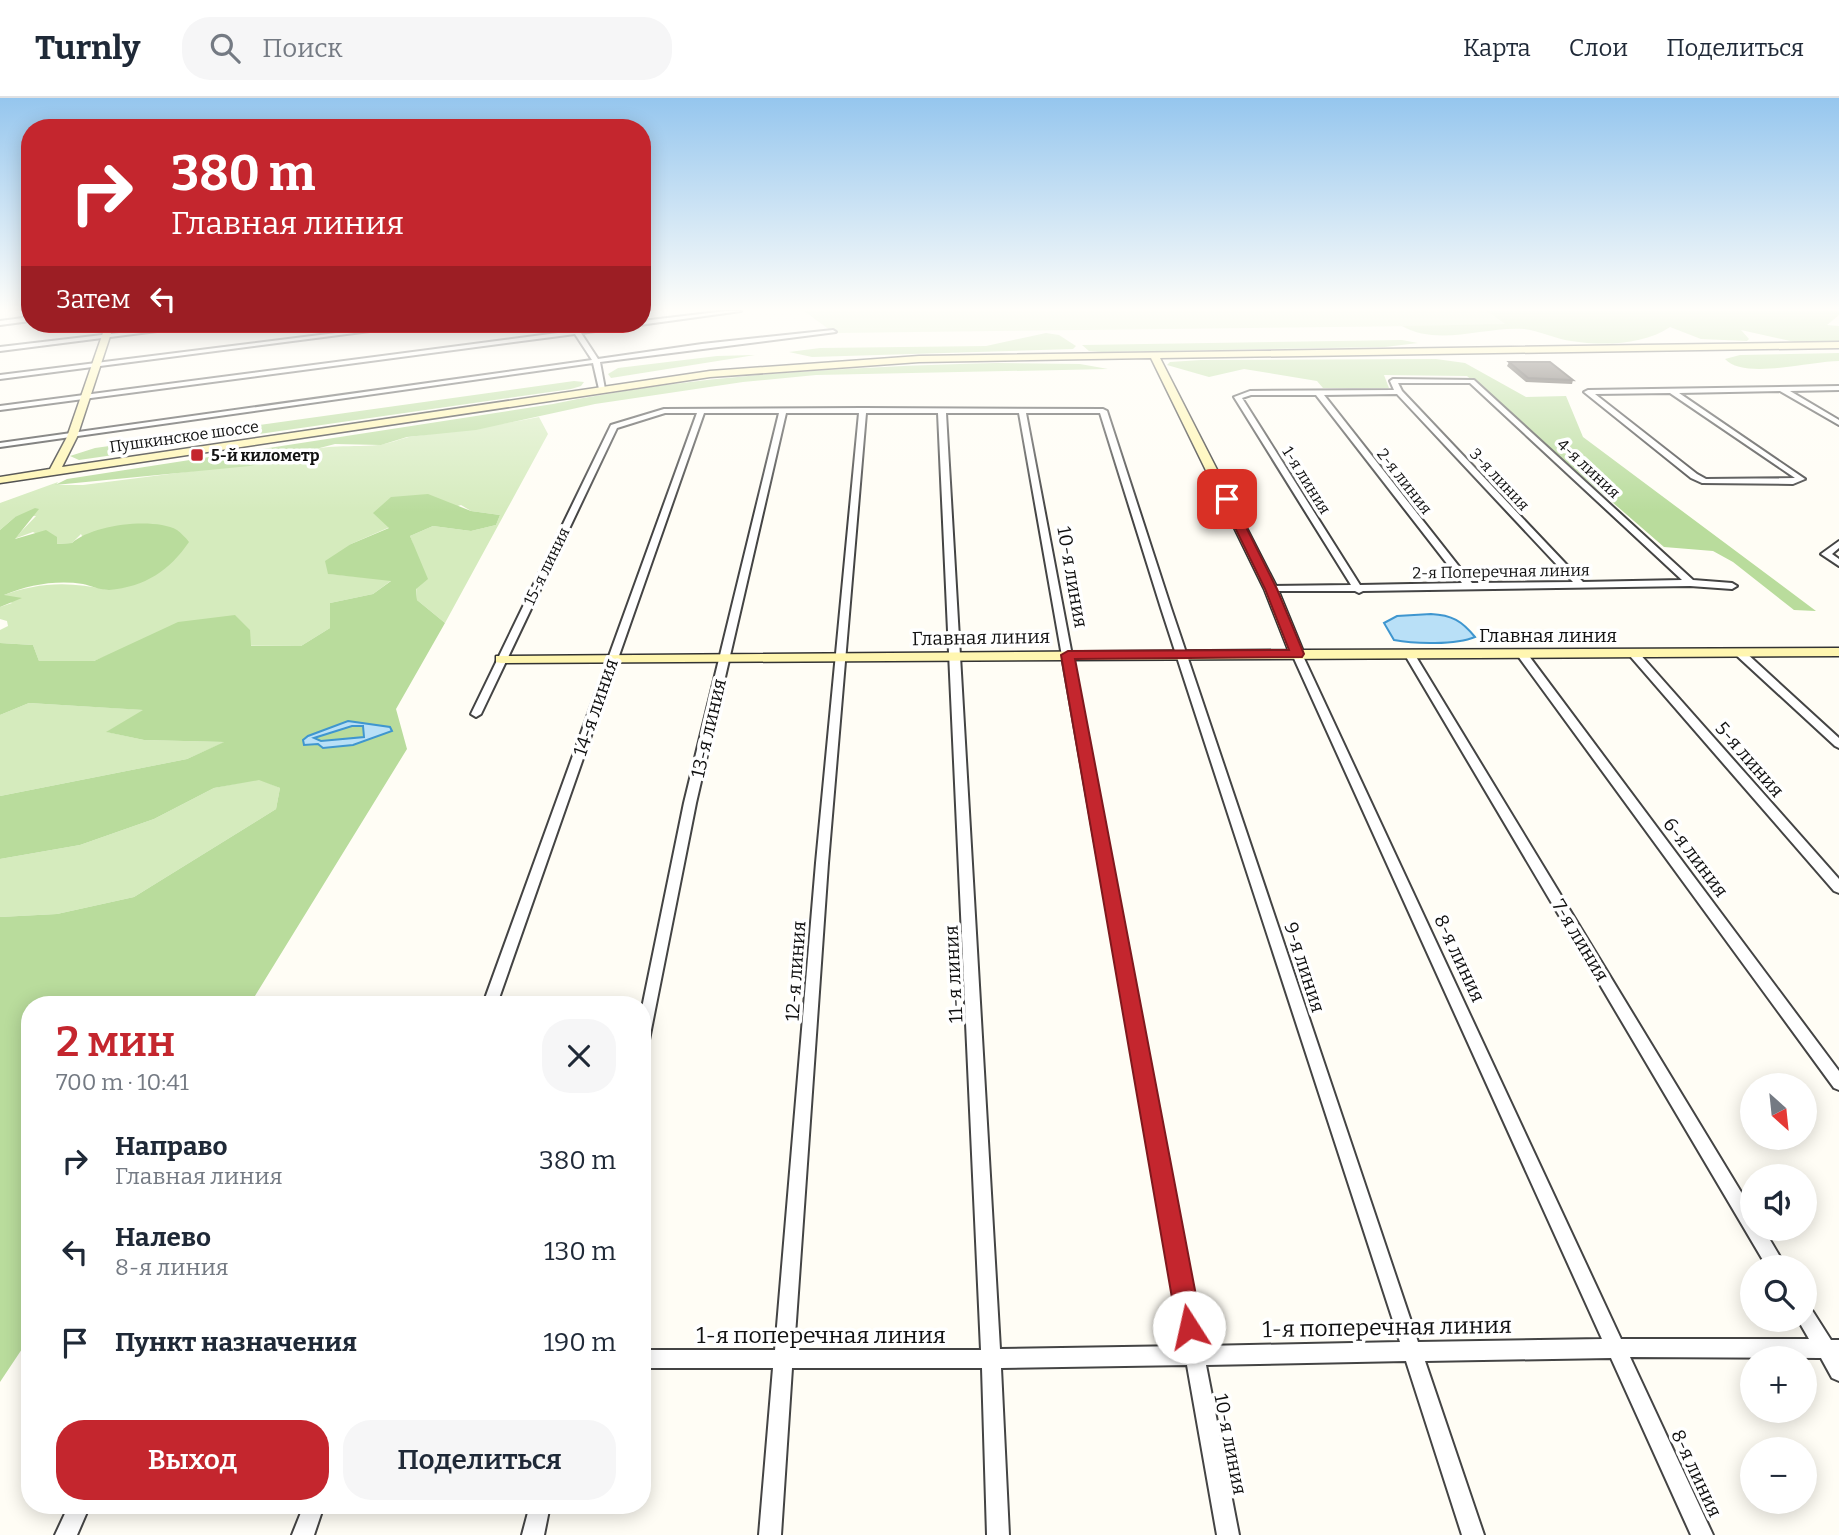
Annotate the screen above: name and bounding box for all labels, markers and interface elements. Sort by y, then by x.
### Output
search box [182,17,672,80]
text: Turnly [35,28,140,68]
icon: search [206,29,244,67]
text: Поиск [262,33,343,64]
text: Карта [1463,34,1531,62]
text: Слои [1569,34,1628,62]
text: Поделиться [1666,34,1804,62]
text: 380 m [171,144,315,203]
icon: right [56,147,147,238]
text: Главная линия [171,204,404,242]
icon: left [144,280,182,318]
text: Затем [56,284,130,315]
street label: Пушкинское шоссе [108,417,260,456]
street label: 4-я линия [1553,435,1624,502]
street label: 1-я линия [1278,443,1335,518]
street label: 3-я линия [1466,444,1533,515]
street label: 2-я линия [1373,445,1436,518]
place label: 5-й километр [211,446,320,465]
marker: 5-й километр [189,447,205,463]
pin [1197,469,1257,529]
icon: arrive [1208,480,1246,518]
street label: 15-я линия [519,524,574,608]
street label: 10-я линия [1052,525,1093,629]
street label: 2-я Поперечная линия [1412,560,1590,583]
street label: Главная линия [1479,624,1617,647]
street label: Главная линия [912,625,1050,650]
street label: 14-я линия [568,656,623,759]
street label: 13-я линия [686,676,731,780]
street label: 5-я линия [1711,717,1789,802]
street label: 6-я линия [1658,813,1733,902]
street label: 7-я линия [1547,895,1614,985]
street label: 8-я линия [1429,911,1490,1006]
street label: 9-я линия [1279,919,1330,1015]
street label: 12-я линия [781,920,810,1022]
street label: 11-я линия [939,925,968,1023]
text: 2 мин [56,1017,175,1067]
button: close [542,1019,616,1093]
text: 700 m · 10:41 [56,1068,189,1096]
north arrow [1740,1073,1816,1150]
map controls [1740,1073,1817,1514]
text: Направо [115,1131,228,1162]
icon: right [56,1142,94,1180]
text: 380 m [539,1145,616,1176]
text: Главная линия [115,1162,282,1190]
button: sound [1740,1164,1817,1241]
text: Налево [115,1222,211,1253]
icon: left [56,1233,94,1271]
text: 130 m [544,1236,616,1267]
text: 8-я линия [115,1253,229,1281]
button: search [1740,1255,1817,1332]
position arrow [1152,1290,1226,1364]
street label: 1-я поперечная линия [1262,1311,1512,1343]
street label: 1-я поперечная линия [696,1321,946,1349]
icon: arrive [56,1324,94,1362]
text: Пункт назначения [115,1327,357,1358]
text: 190 m [544,1327,616,1358]
button: + [1740,1346,1817,1423]
street label: 10-я линия [1209,1392,1252,1496]
button: Выход [56,1420,329,1500]
button: Поделиться [343,1420,616,1500]
street label: 8-я линия [1666,1426,1727,1521]
button: − [1740,1437,1817,1514]

